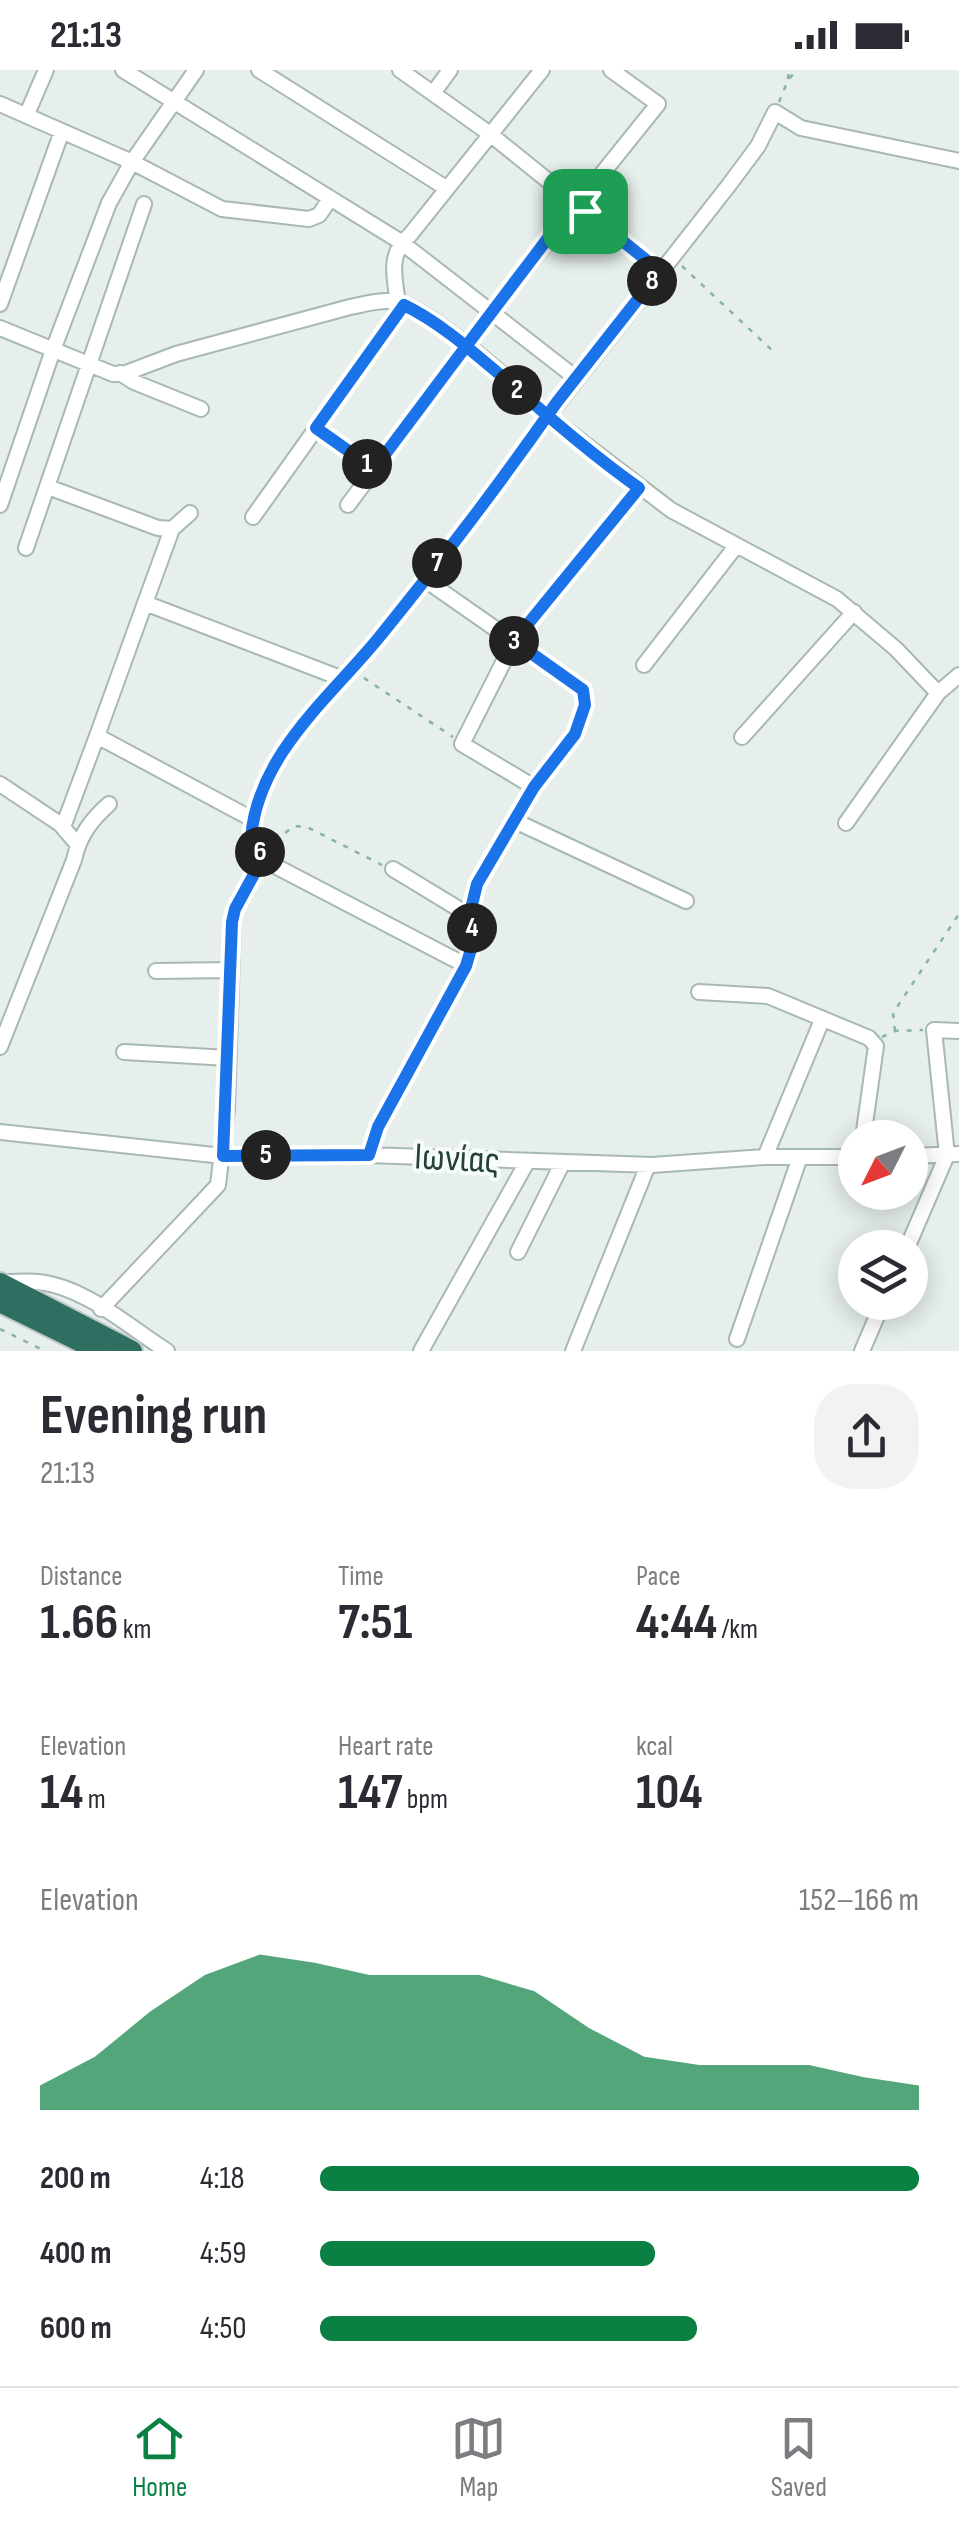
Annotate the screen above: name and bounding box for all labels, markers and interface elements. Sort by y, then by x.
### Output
text: 21:13 [50,13,122,58]
pin [543,169,628,254]
icon: arrive [558,184,613,239]
pin: 8 [627,256,677,306]
text: 8 [645,264,659,297]
pin: 2 [492,365,542,415]
text: 2 [511,373,523,406]
pin: 1 [342,439,392,489]
text: 1 [362,447,372,480]
pin: 7 [412,538,462,588]
text: 7 [431,546,443,579]
pin: 3 [489,616,539,666]
text: 3 [508,624,520,657]
pin: 6 [235,827,285,877]
text: 6 [253,835,267,868]
pin: 4 [447,903,497,953]
text: 4 [465,911,479,944]
north arrow [838,1120,928,1210]
map controls [838,1120,928,1320]
pin: 5 [241,1130,291,1180]
street label: Ιωνίας [413,1134,501,1184]
text: 5 [260,1138,272,1171]
button: layers [838,1230,928,1320]
text: Evening run [40,1383,267,1450]
button: share [814,1384,919,1489]
text: 21:13 [40,1454,95,1493]
text: Distance [40,1560,123,1593]
text: Time [338,1560,384,1593]
text: Pace [636,1560,681,1593]
text: 1.66 [40,1593,118,1653]
text: 7:51 [338,1593,412,1653]
text: 4:44 [636,1593,717,1653]
text: km [118,1613,151,1646]
text: /km [717,1613,758,1646]
text: Elevation [40,1730,126,1763]
text: Heart rate [338,1730,434,1763]
text: kcal [636,1730,673,1763]
text: 14 [40,1763,83,1823]
text: 147 [338,1763,402,1823]
text: 104 [636,1763,703,1823]
text: m [83,1783,106,1816]
text: bpm [402,1783,448,1816]
text: Elevation [40,1881,139,1920]
text: 152–166 m [799,1881,919,1920]
text: 200 m [40,2159,111,2198]
text: 4:18 [200,2159,245,2198]
text: 400 m [40,2234,112,2273]
text: 4:59 [200,2234,246,2273]
text: 600 m [40,2309,112,2348]
text: 4:50 [200,2309,247,2348]
tab: Home [132,2411,187,2504]
tab: Map [451,2411,506,2504]
tab: Saved [771,2411,827,2504]

